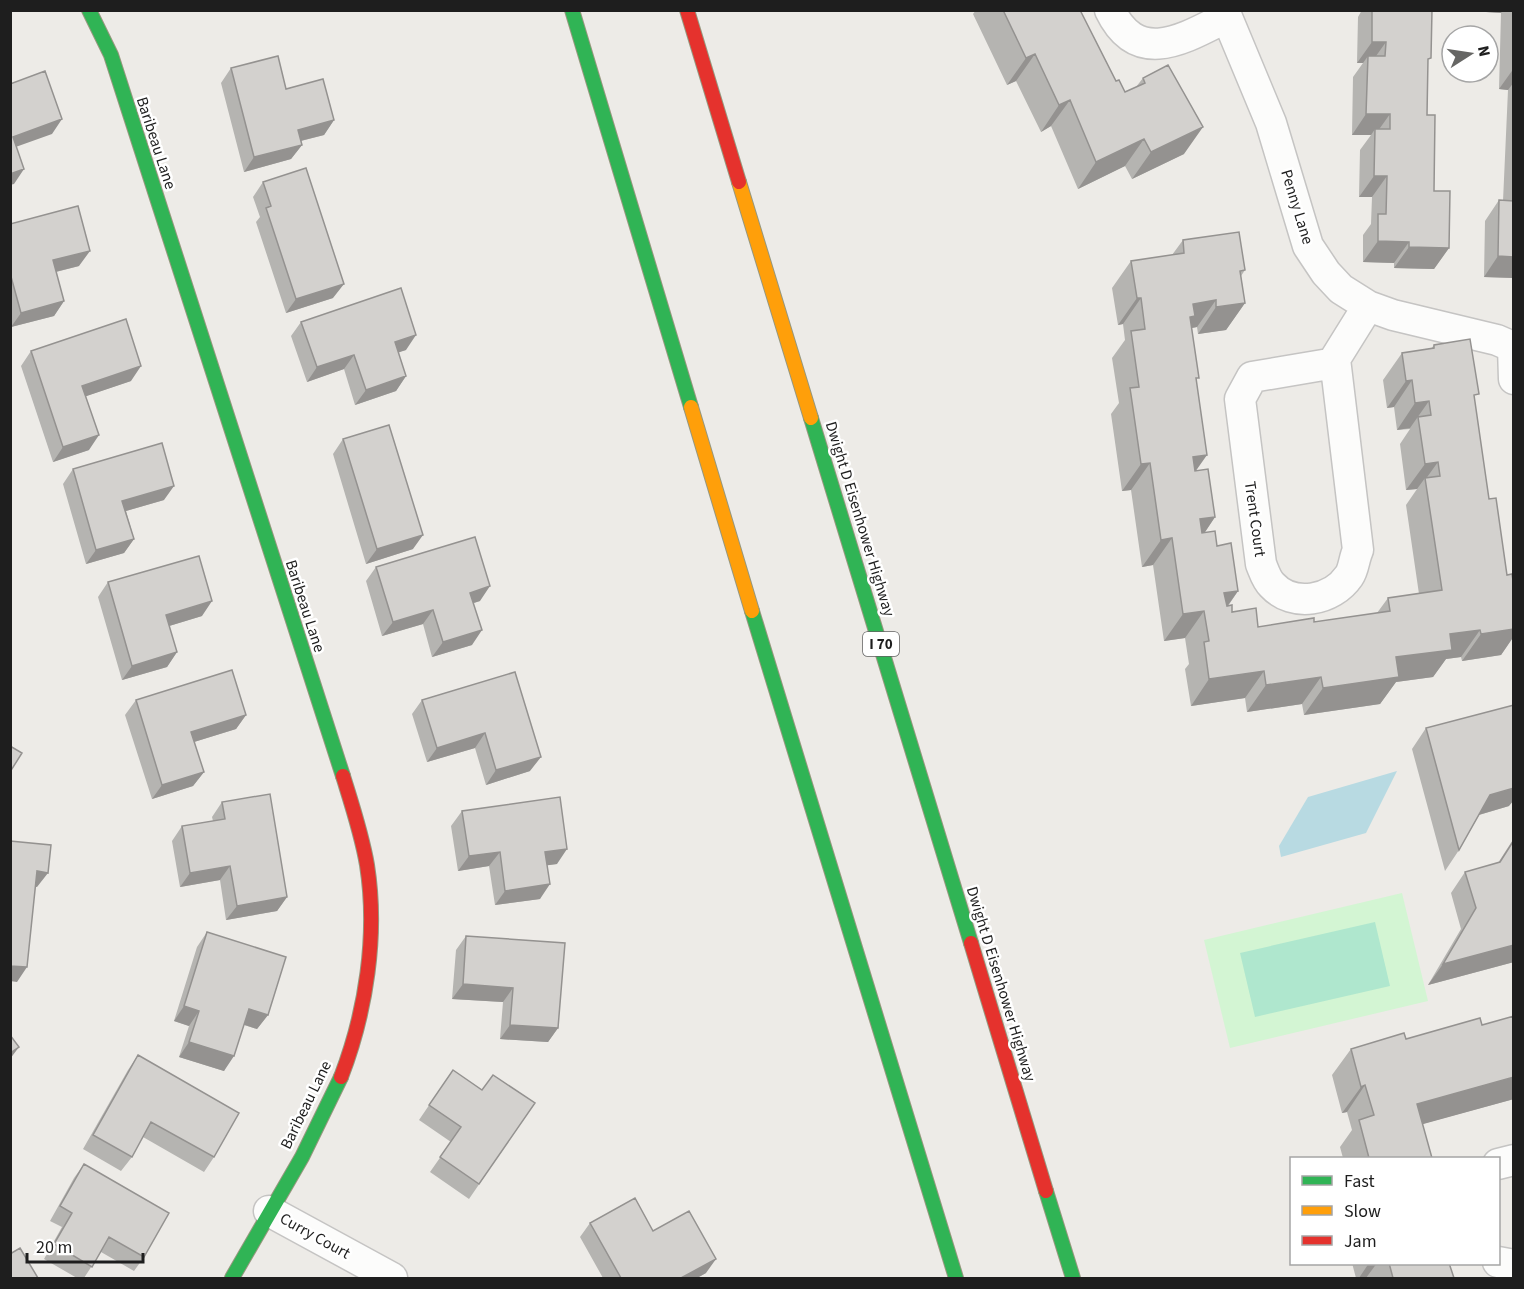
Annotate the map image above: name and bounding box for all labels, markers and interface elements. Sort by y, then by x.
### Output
north arrow [1440,24,1500,84]
text: N [1472,44,1496,59]
street label: Baribeau Lane [131,94,181,192]
street label: Penny Lane [1275,167,1319,247]
street label: Dwight D Eisenhower Highway [820,419,900,620]
street label: Trent Court [1239,480,1271,559]
street label: Baribeau Lane [280,557,330,655]
road number: I 70 [863,632,899,656]
street label: Dwight D Eisenhower Highway [961,884,1041,1085]
street label: Baribeau Lane [275,1057,337,1153]
legend [1290,1157,1500,1265]
text: Fast [1344,1169,1375,1194]
text: Slow [1344,1199,1381,1224]
street label: Curry Court [276,1208,355,1265]
scale bar [27,1226,142,1264]
text: Jam [1344,1229,1377,1254]
text: 20 m [36,1235,72,1260]

